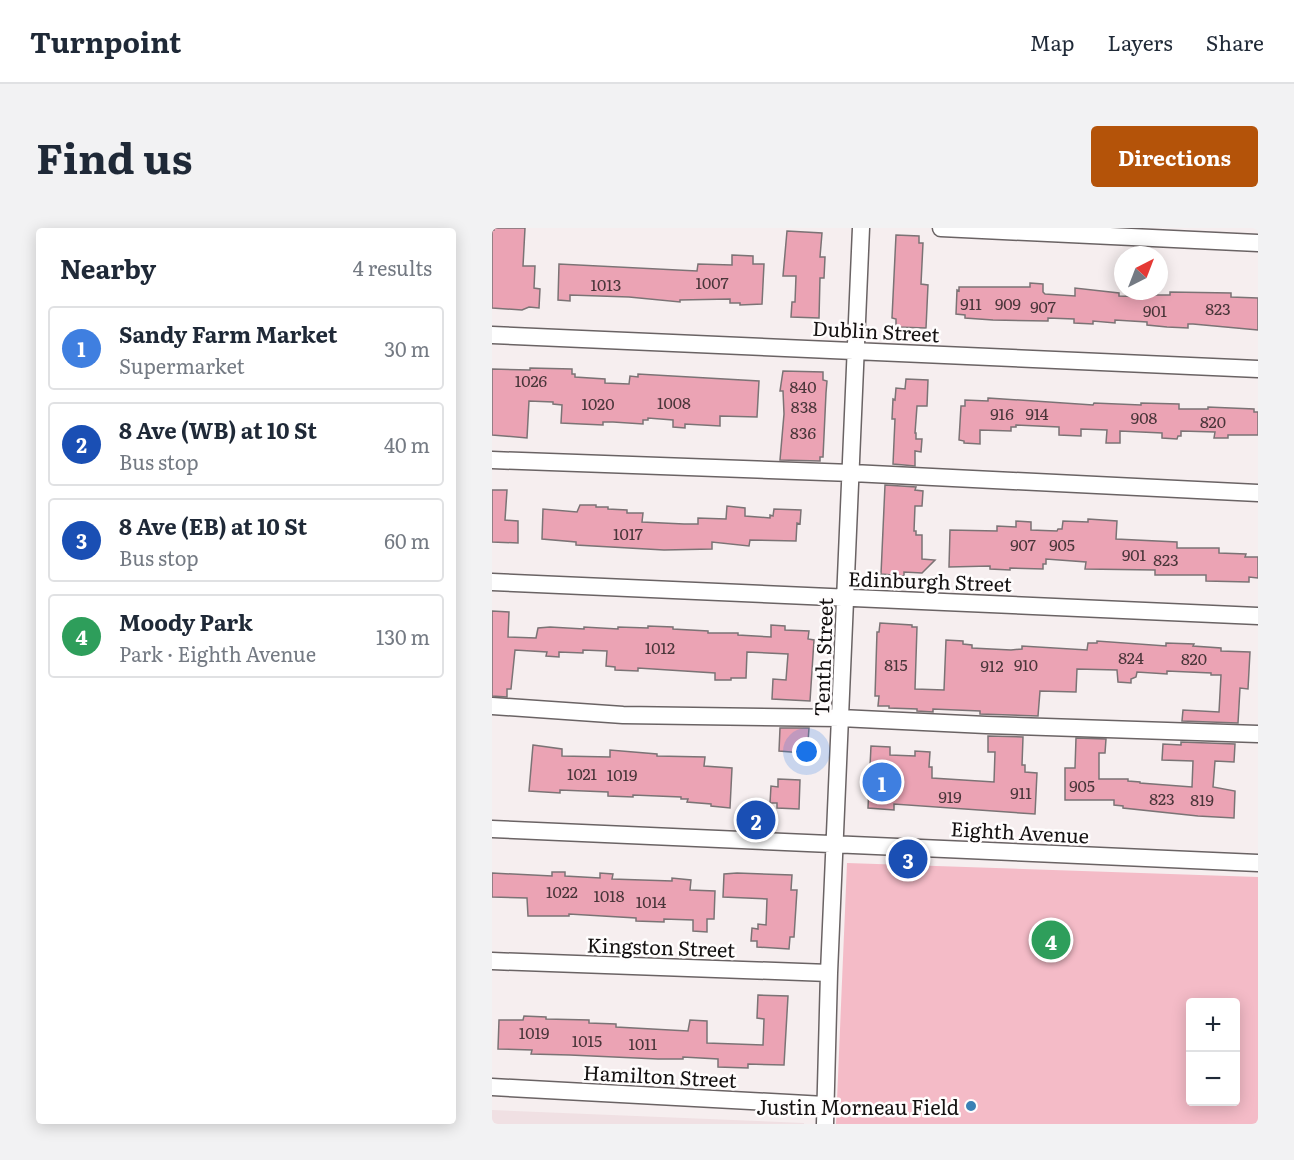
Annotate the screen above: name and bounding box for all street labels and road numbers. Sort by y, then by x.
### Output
street label: Dublin Street [812,312,940,348]
street label: Edinburgh Street [848,562,1012,598]
street label: Tenth Street [805,597,839,717]
street label: Eighth Avenue [950,812,1090,850]
street label: Kingston Street [586,928,736,964]
street label: Hamilton Street [582,1056,738,1094]

